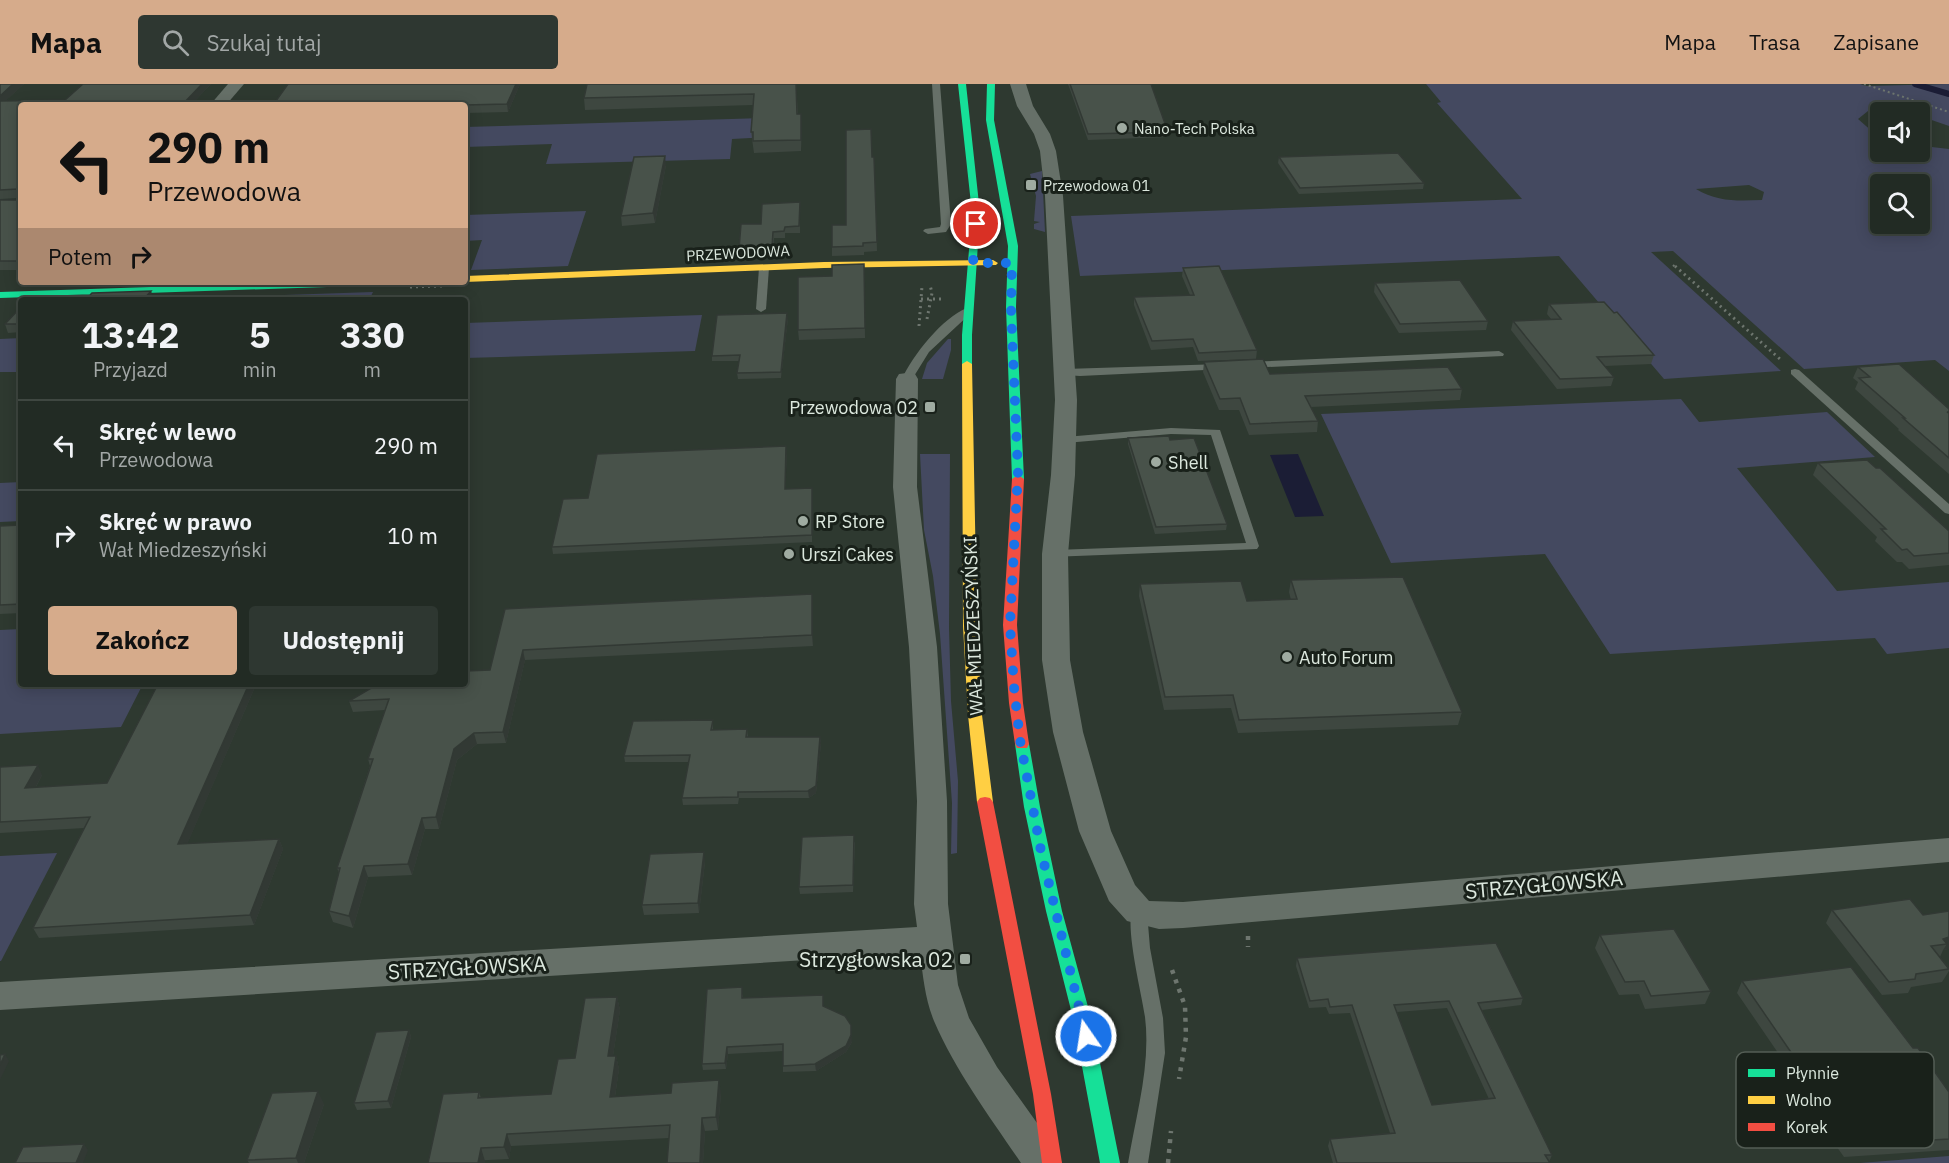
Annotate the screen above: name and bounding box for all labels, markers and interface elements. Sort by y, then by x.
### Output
search box [138,15,558,69]
text: Mapa [30,24,102,61]
icon: search [159,26,192,59]
text: Szukaj tutaj [207,28,321,57]
text: Mapa [1664,28,1716,56]
text: Trasa [1749,28,1800,56]
text: Zapisane [1833,28,1919,56]
map controls [1870,102,1930,234]
button: sound [1870,102,1930,162]
place label: Nano-Tech Polska [1134,119,1255,138]
text: 290 m [147,120,270,175]
marker: Nano-Tech Polska [1115,121,1129,135]
icon: left [48,126,126,204]
text: Przewodowa [147,173,301,208]
button: search [1870,174,1930,234]
place label: Przewodowa 01 [1043,176,1150,195]
marker: Przewodowa 01 [1024,178,1038,192]
pin [950,198,1001,249]
icon: arrive [959,207,992,240]
icon: right [124,240,157,273]
street label: PRZEWODOWA [686,241,791,265]
text: Potem [48,242,112,271]
text: 13:42 [81,311,180,358]
text: 5 [249,311,271,358]
text: 330 [340,311,405,358]
text: Przyjazd [93,356,168,383]
text: min [243,356,277,383]
text: m [364,356,381,383]
place label: Przewodowa 02 [789,396,918,419]
marker: Przewodowa 02 [923,400,937,414]
text: Skręć w lewo [99,417,236,446]
icon: left [48,429,81,462]
text: 290 m [374,431,438,460]
text: Przewodowa [99,446,213,473]
place label: Shell [1168,451,1208,474]
marker: Shell [1149,455,1163,469]
text: Skręć w prawo [99,507,252,536]
place label: RP Store [815,510,885,533]
marker: RP Store [796,514,810,528]
icon: right [48,519,81,552]
text: 10 m [387,521,438,550]
text: Wał Miedzeszyński [99,536,267,563]
street label: WAŁ MIEDZESZYŃSKI [958,536,988,716]
place label: Urszi Cakes [801,543,894,566]
marker: Urszi Cakes [782,547,796,561]
button: Zakończ [48,606,237,675]
button: Udostępnij [249,606,438,675]
place label: Auto Forum [1299,646,1394,669]
marker: Auto Forum [1280,650,1294,664]
street label: STRZYGŁOWSKA [1464,863,1624,905]
place label: Strzygłowska 02 [799,945,953,973]
street label: STRZYGŁOWSKA [387,949,547,985]
marker: Strzygłowska 02 [958,952,972,966]
position arrow [1054,1004,1118,1068]
legend [1736,1052,1934,1148]
text: Płynnie [1786,1063,1839,1083]
text: Wolno [1786,1090,1831,1110]
text: Korek [1786,1117,1828,1137]

